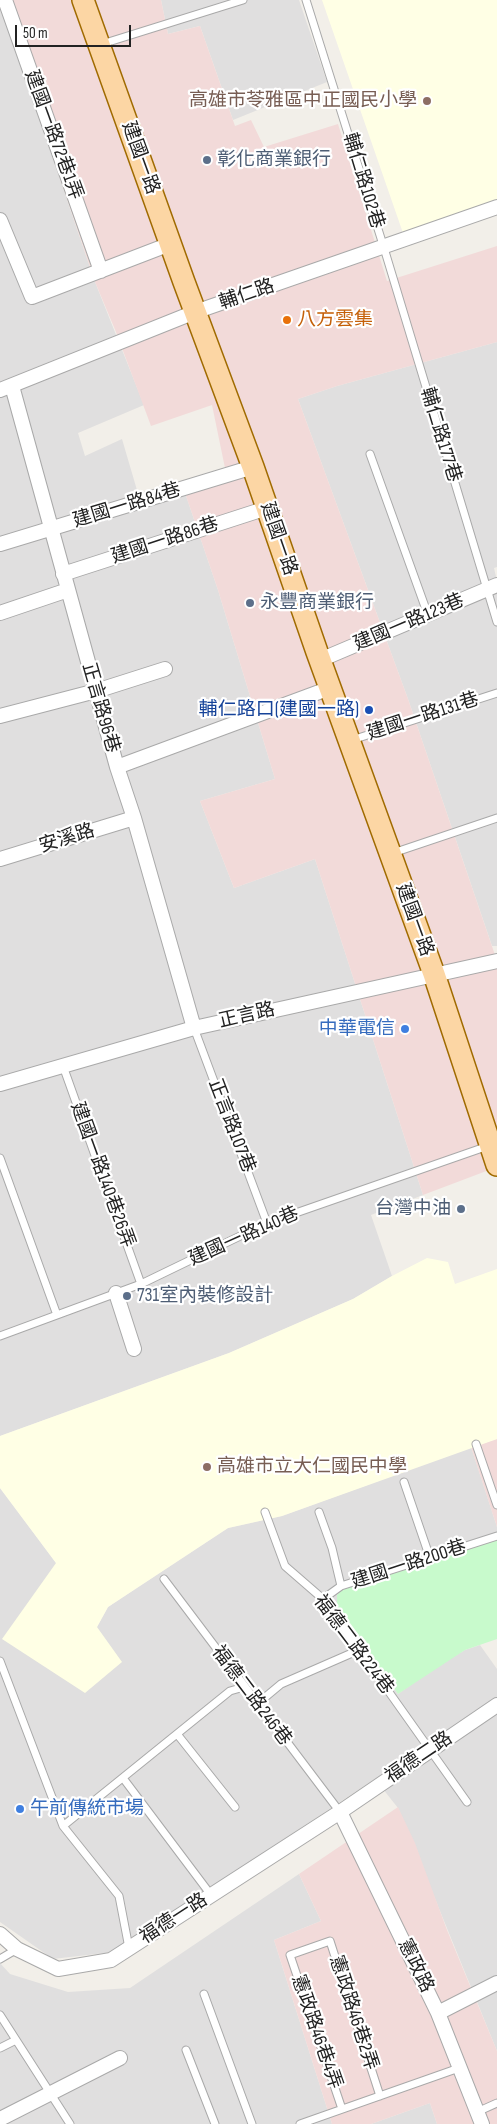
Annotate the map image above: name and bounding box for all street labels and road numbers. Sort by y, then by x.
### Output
street label: 建國一路72巷1弄 [19,67,87,203]
street label: 建國一路 [116,118,164,198]
street label: 輔仁路102巷 [338,130,388,232]
street label: 輔仁路 [216,275,278,315]
street label: 輔仁路177巷 [415,385,465,485]
street label: 建國一路84巷 [70,479,184,533]
street label: 建國一路 [255,499,301,579]
street label: 建國一路86巷 [108,513,222,569]
street label: 建國一路123巷 [350,590,468,656]
street label: 正言路96巷 [76,660,124,756]
street label: 建國一路131巷 [364,688,482,746]
street label: 安溪路 [36,820,98,858]
street label: 建國一路 [390,880,438,960]
street label: 正言路 [217,998,277,1034]
street label: 正言路107巷 [203,1076,259,1176]
street label: 建國一路140巷26弄 [65,1099,139,1251]
street label: 建國一路140巷 [185,1203,303,1271]
street label: 建國一路200巷 [349,1536,469,1594]
street label: 福德二路224巷 [308,1591,398,1699]
street label: 福德二路246巷 [206,1642,296,1750]
street label: 福德二路 [381,1727,457,1789]
street label: 福德一路 [136,1889,212,1949]
street label: 憲政路 [392,1935,438,1997]
street label: 憲政路46巷2弄 [324,1953,382,2073]
street label: 憲政路46巷4弄 [286,1972,346,2092]

